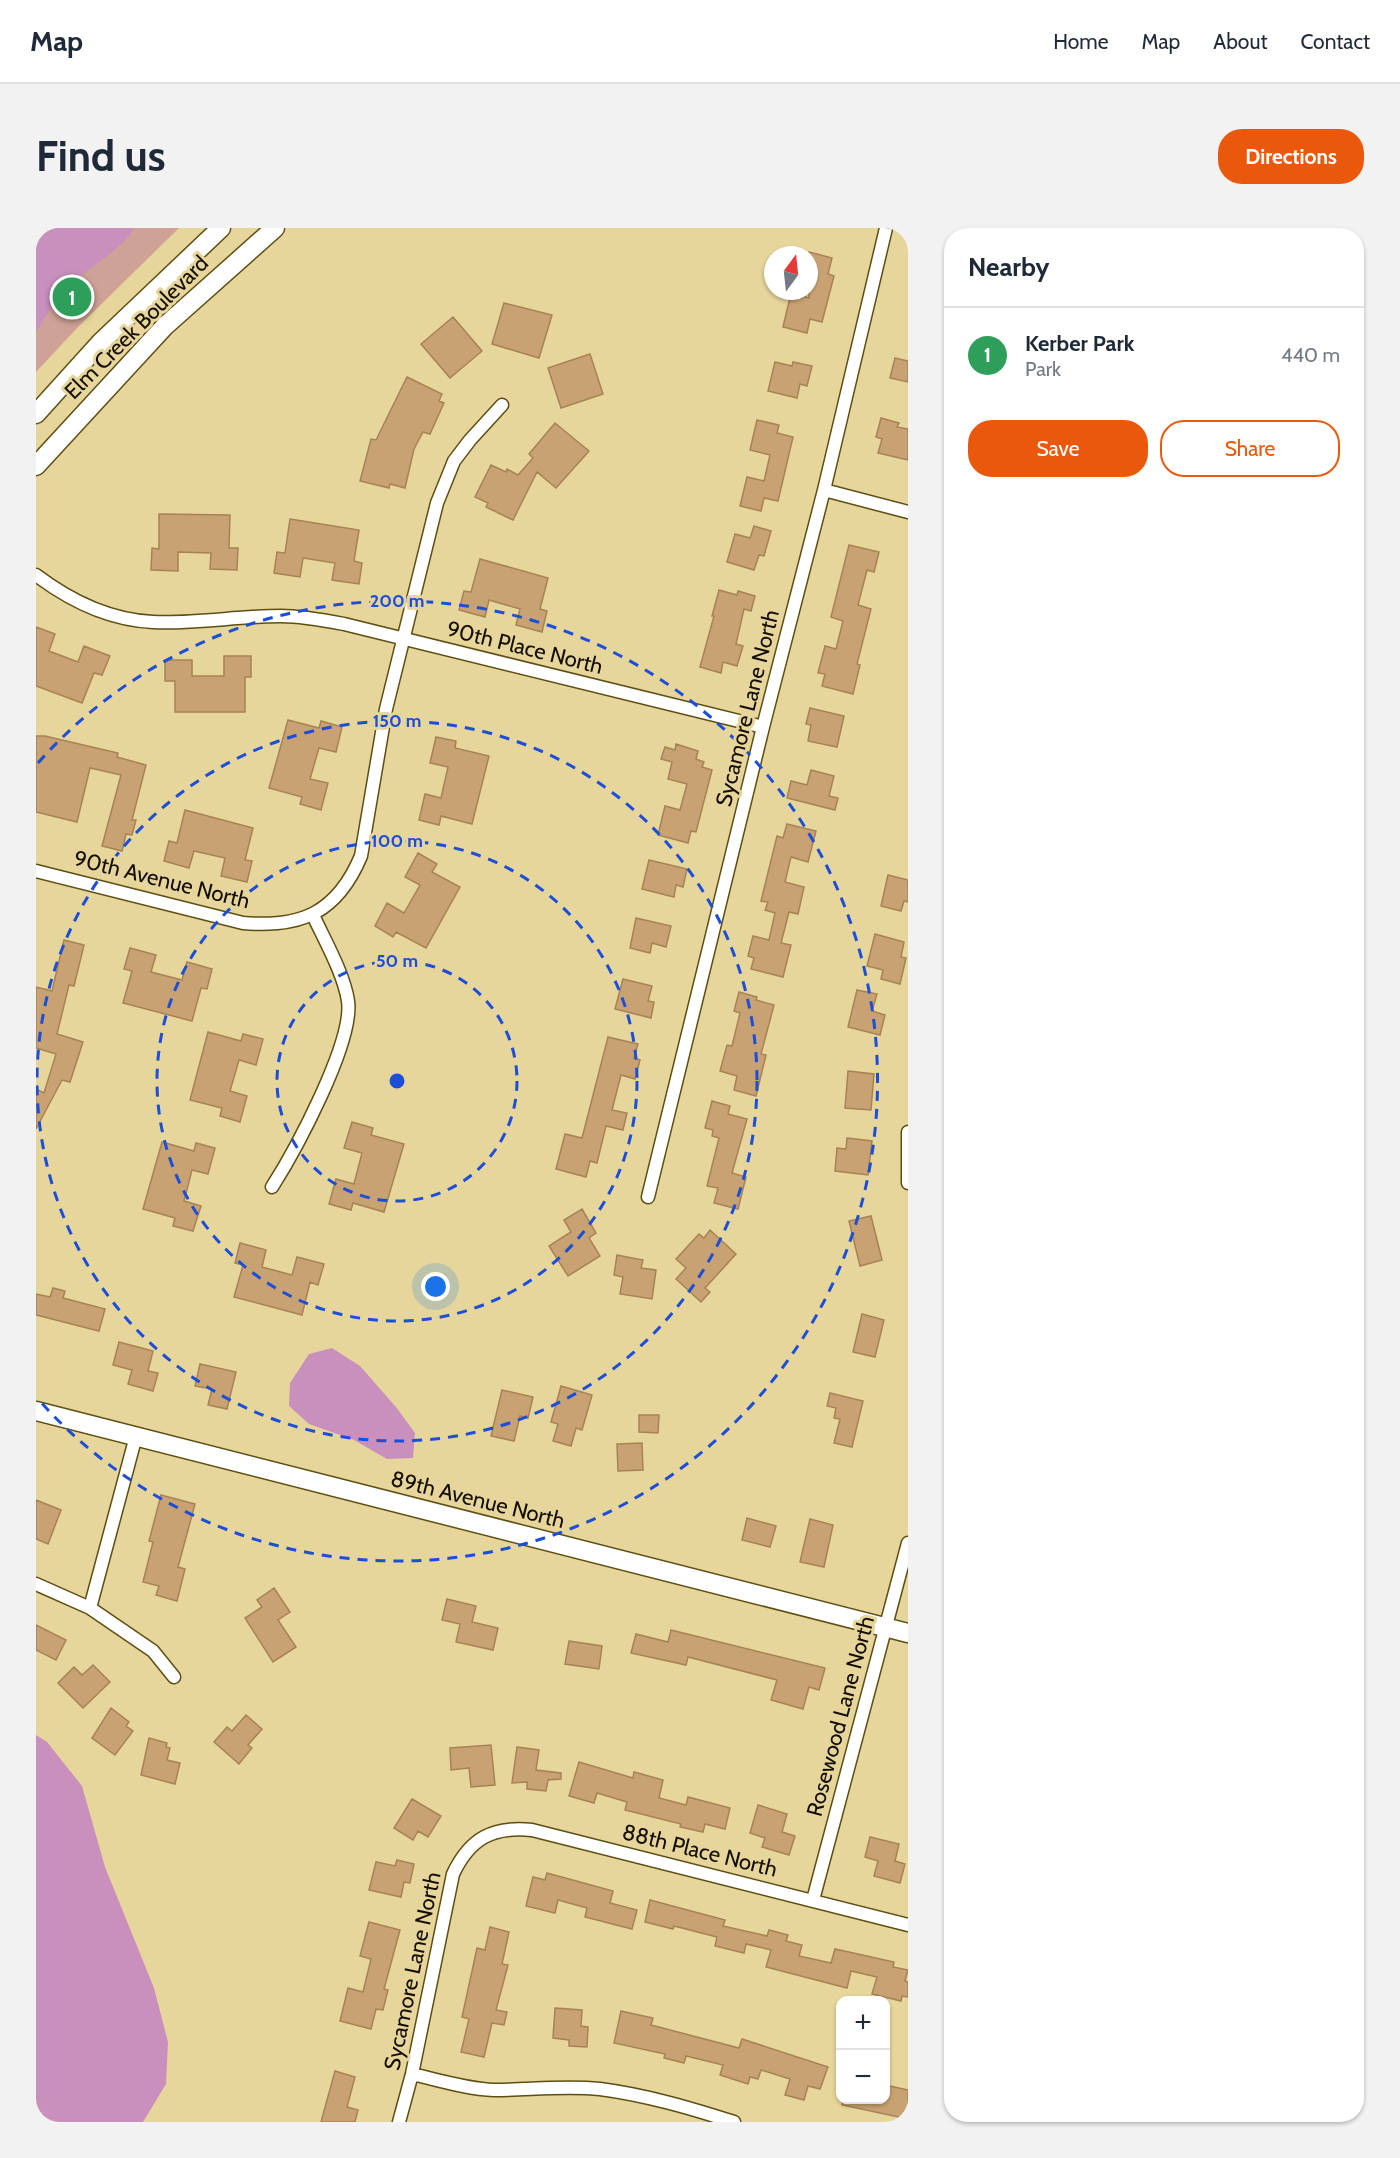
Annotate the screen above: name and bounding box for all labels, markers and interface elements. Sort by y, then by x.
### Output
text: Map [30,24,83,58]
text: Home [1053,29,1109,54]
text: Map [1142,29,1180,54]
text: About [1213,29,1267,54]
text: Contact [1300,29,1370,54]
button: Directions [1218,129,1364,184]
text: Find us [36,130,165,182]
north arrow [764,246,818,300]
street label: Elm Creek Boulevard [59,250,214,405]
text: Nearby [968,251,1049,283]
pin: 1 [52,274,92,320]
text: Kerber Park [1025,330,1134,357]
text: 1 [984,343,991,367]
text: 440 m [1281,343,1340,367]
text: Park [1025,357,1061,381]
button: Save [968,420,1148,477]
button: Share [1160,420,1340,477]
text: 200 m [370,590,424,612]
street label: Sycamore Lane North [710,607,785,809]
street label: 90th Place North [444,615,606,680]
text: 150 m [373,710,421,732]
text: 100 m [371,830,423,852]
street label: 90th Avenue North [71,845,253,914]
text: 50 m [376,950,418,972]
centre of rings [387,1071,407,1091]
your location [421,1272,450,1301]
street label: 89th Avenue North [388,1465,568,1534]
street label: Rosewood Lane North [801,1613,880,1819]
street label: 88th Place North [620,1818,780,1883]
street label: Sycamore Lane North [378,1870,447,2073]
map controls [836,1996,890,2104]
button: + [836,1996,890,2050]
button: − [836,2050,890,2104]

